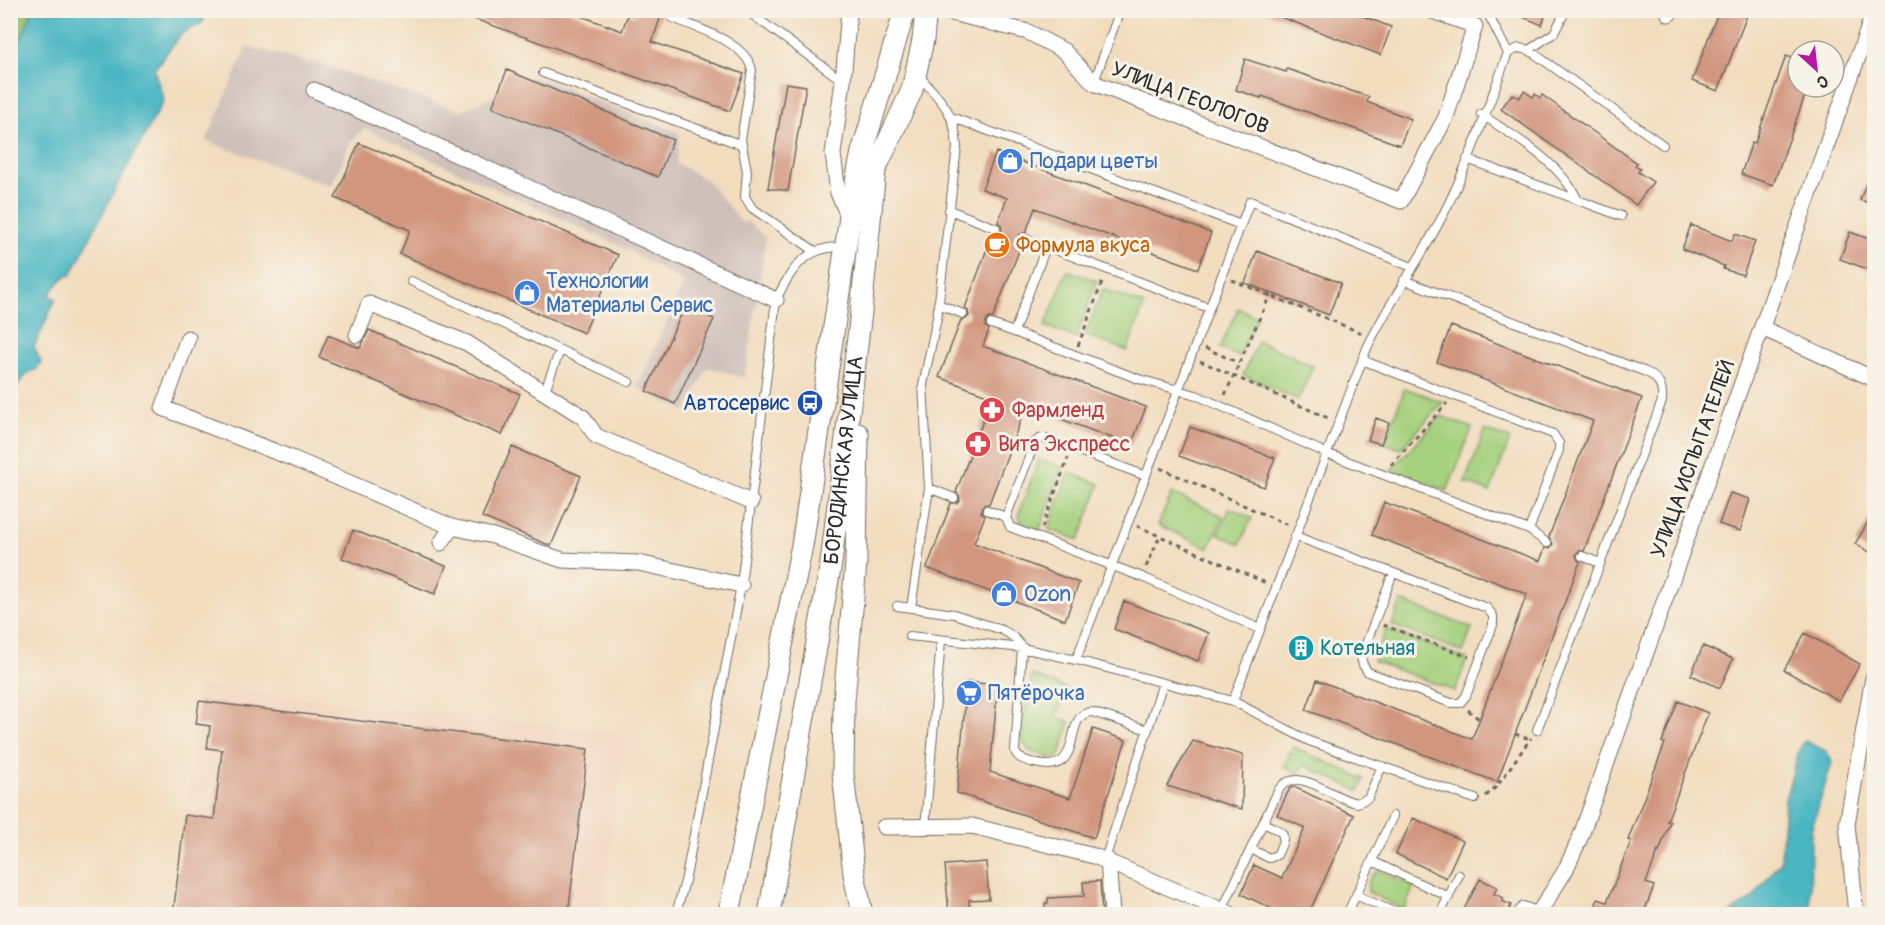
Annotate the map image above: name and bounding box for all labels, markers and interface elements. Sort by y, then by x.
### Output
north arrow [1786,39,1846,99]
street label: УЛИЦА ГЕОЛОГОВ [1107,56,1273,140]
text: С [1813,70,1831,93]
shop icon: Подари цветы [995,146,1025,176]
place label: Подари цветы [1030,148,1158,175]
cafe icon: Формула вкуса [982,230,1012,260]
place label: Формула вкуса [1016,232,1150,259]
place label: Технологии Материалы Сервис [546,268,713,319]
shop icon: Технологии Материалы Сервис [512,278,542,308]
street label: БОРОДИНСКАЯ УЛИЦА [817,354,869,566]
street label: УЛИЦА ИСПЫТАТЕЛЕЙ [1645,357,1741,561]
bus stop icon: Автосервис [795,388,825,418]
place label: Автосервис [683,390,790,417]
pharmacy icon: Фармленд [977,395,1007,425]
place label: Фармленд [1012,397,1104,424]
pharmacy icon: Вита Экспресс [963,429,993,459]
place label: Вита Экспресс [998,431,1130,458]
shop icon: Ozon [989,579,1019,609]
place label: Ozon [1024,581,1071,608]
building icon: Котельная [1286,633,1316,663]
place label: Котельная [1320,635,1415,662]
supermarket icon: Пятёрочка [954,678,984,708]
place label: Пятёрочка [988,680,1085,707]

